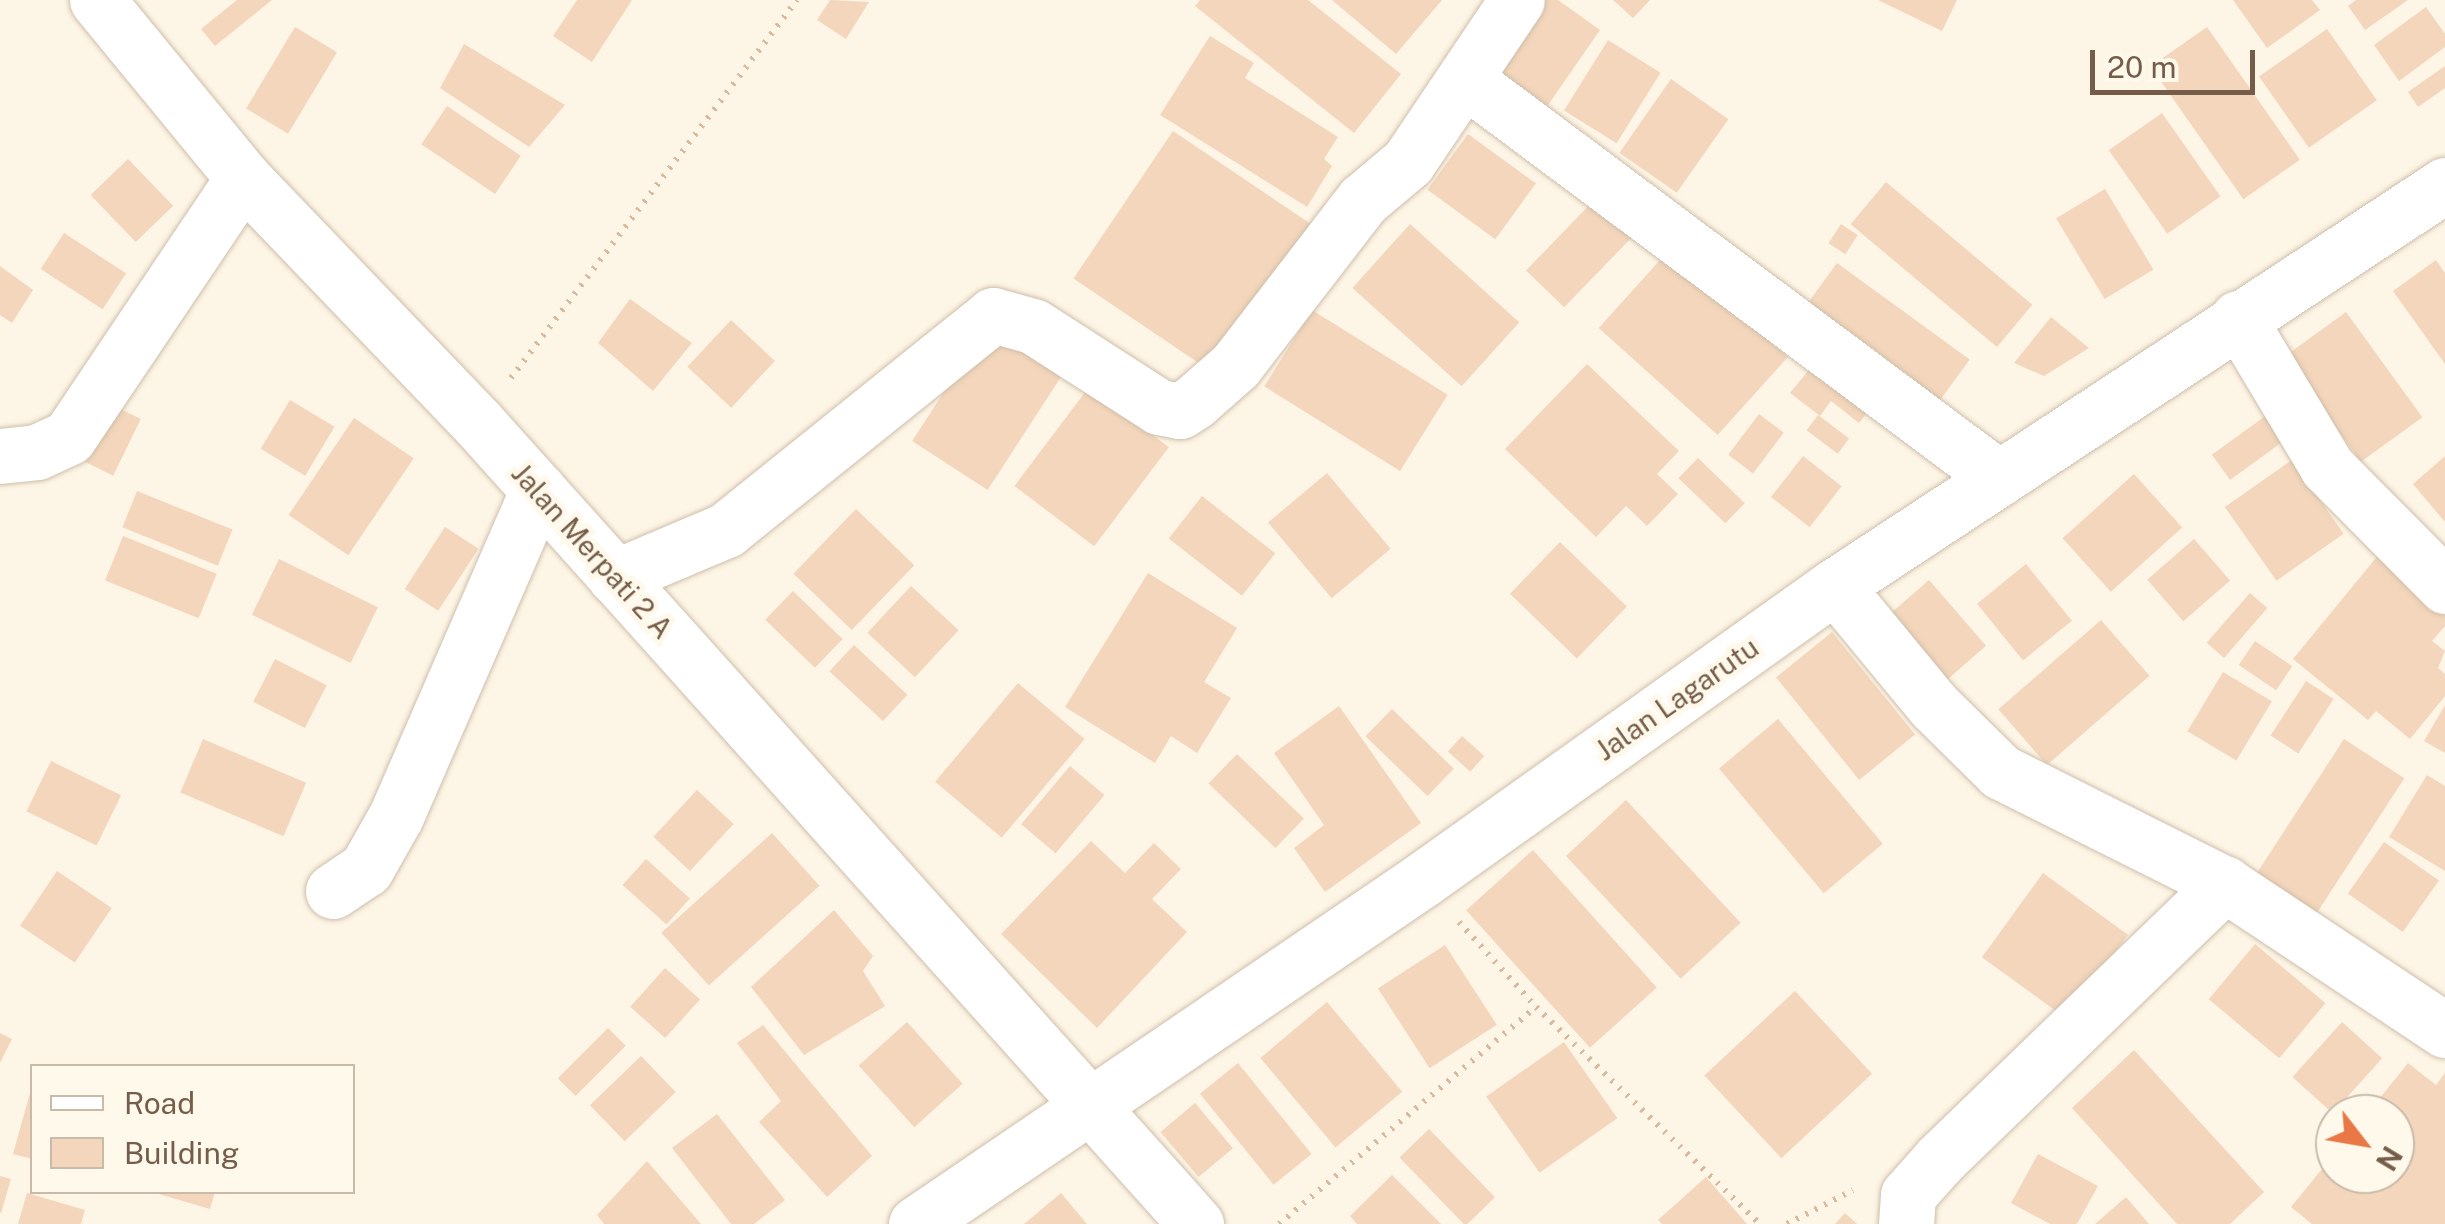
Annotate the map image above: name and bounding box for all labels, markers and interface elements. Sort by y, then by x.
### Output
scale bar [2095,30,2260,92]
text: 20 m [2107,49,2176,85]
street label: Jalan Merpati 2 A [505,457,679,645]
street label: Jalan Lagarutu [1589,630,1765,768]
legend [30,1064,355,1194]
text: Road [124,1085,195,1121]
north arrow [2315,1094,2415,1194]
text: Building [124,1135,239,1171]
text: N [2370,1141,2409,1177]

